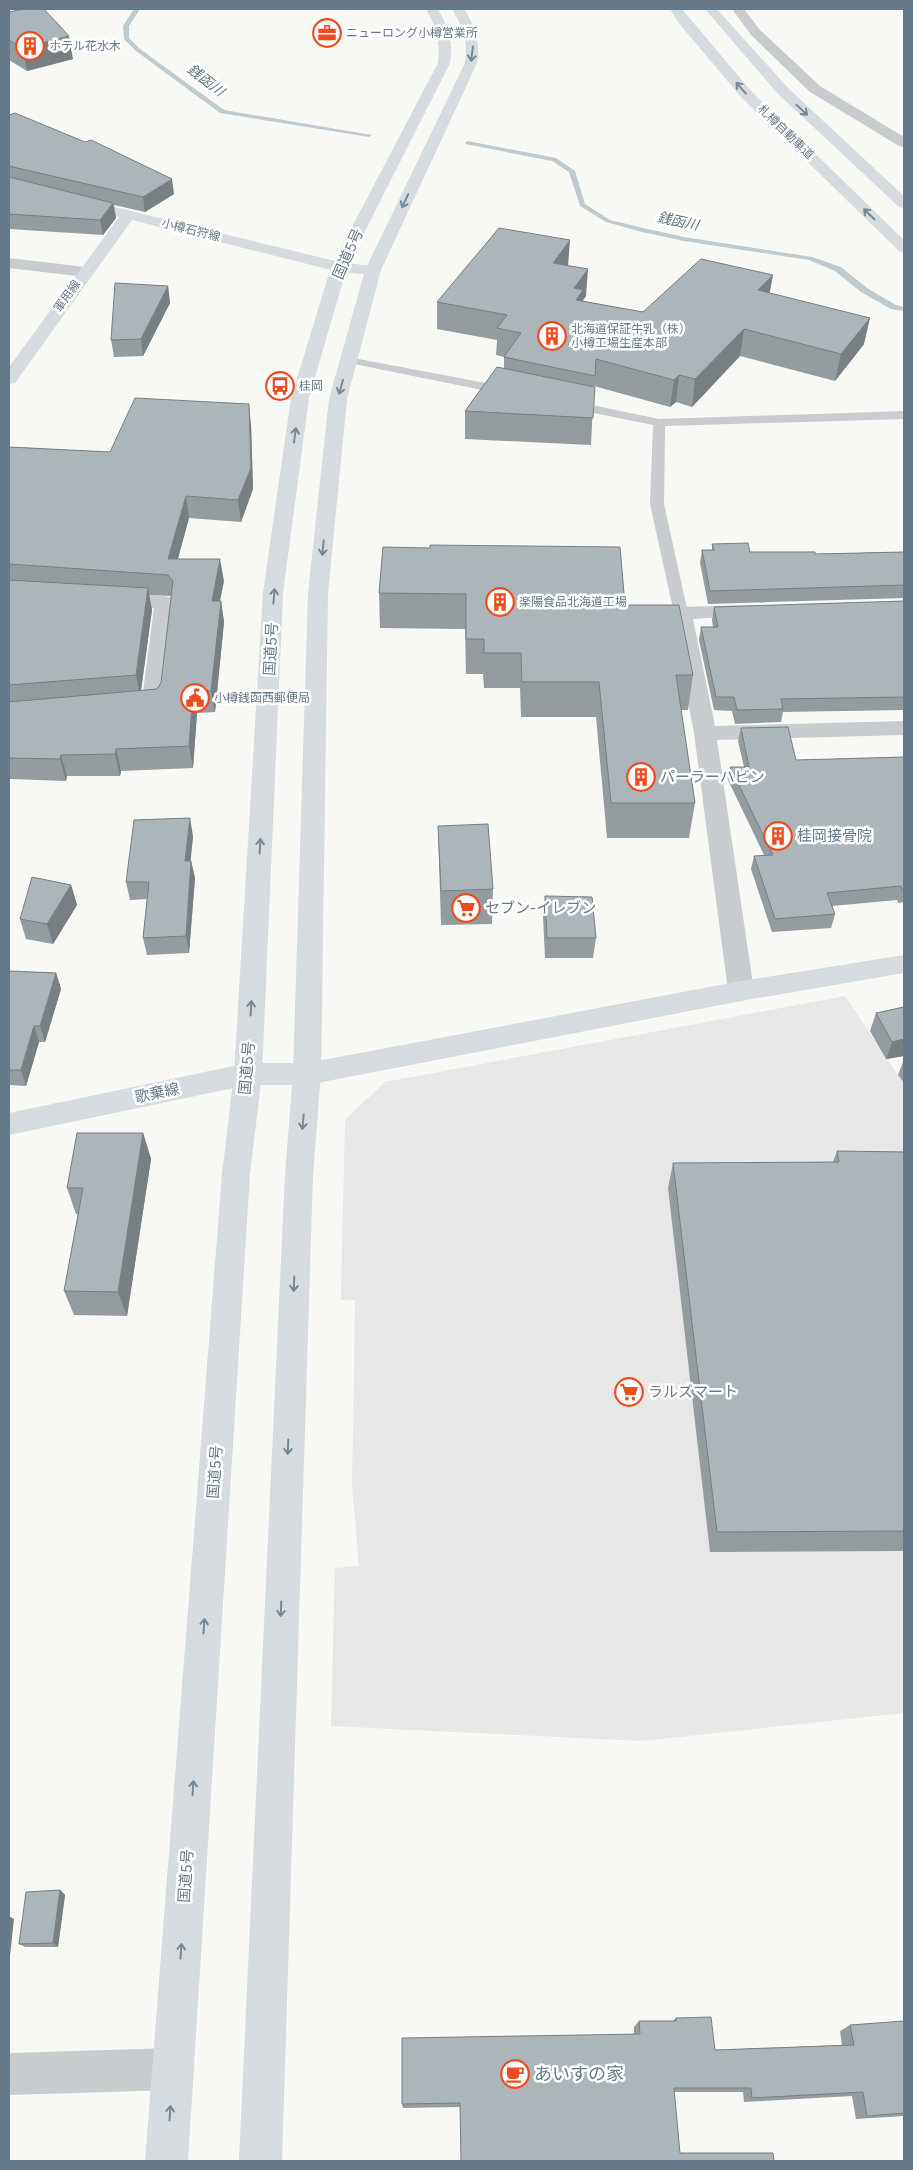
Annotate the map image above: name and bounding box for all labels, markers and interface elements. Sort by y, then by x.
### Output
office icon: ニューロング小樽営業所 [312,18,342,48]
place label: ニューロング小樽営業所 [346,26,478,40]
building icon: ホテル花水木 [15,31,45,61]
place label: ホテル花水木 [49,39,121,53]
one-way arrow [467,45,477,61]
water label: 銭函川 [184,61,229,101]
one-way arrow [736,81,747,94]
street label: 札樽自動車道 [755,102,817,162]
one-way arrow [796,104,809,115]
one-way arrow [400,193,410,208]
one-way arrow [863,208,876,220]
water label: 銭函川 [656,209,702,235]
street label: 小樽石狩線 [160,216,222,244]
street label: 国道5号 [329,226,367,282]
street label: 軍用線 [51,277,83,315]
building icon: 北海道保証牛乳（株） 小樽工場生産本部 [537,321,567,351]
place label: 北海道保証牛乳（株） 小樽工場生産本部 [571,322,691,350]
bus stop icon: 桂岡 [265,371,295,401]
place label: 桂岡 [299,379,323,393]
one-way arrow [336,379,345,395]
one-way arrow [290,427,300,443]
one-way arrow [318,540,328,556]
building icon: 楽陽食品北海道工場 [485,587,515,617]
one-way arrow [269,588,278,604]
place label: 楽陽食品北海道工場 [519,595,627,609]
street label: 国道5号 [261,622,281,676]
public building icon: 小樽銭函西郵便局 [180,683,210,713]
place label: 小樽銭函西郵便局 [214,691,310,705]
building icon: パーラーハビン [626,762,656,792]
place label: パーラーハビン [660,768,765,786]
building icon: 桂岡接骨院 [763,821,793,851]
place label: 桂岡接骨院 [797,827,872,845]
one-way arrow [255,838,264,854]
supermarket icon: セブン-イレブン [451,893,481,923]
place label: セブン-イレブン [485,899,596,917]
one-way arrow [247,1000,256,1016]
street label: 国道5号 [236,1040,258,1096]
street label: 歌棄線 [133,1080,181,1106]
one-way arrow [298,1114,308,1130]
one-way arrow [290,1276,299,1292]
supermarket icon: ラルズマート [614,1377,644,1407]
place label: ラルズマート [648,1383,738,1401]
one-way arrow [283,1438,293,1455]
street label: 国道5号 [204,1445,226,1499]
one-way arrow [277,1601,286,1617]
one-way arrow [199,1619,209,1635]
one-way arrow [188,1781,197,1797]
street label: 国道5号 [175,1849,197,1903]
one-way arrow [177,1943,186,1959]
cafe icon: あいすの家 [500,2059,530,2089]
place label: あいすの家 [534,2063,624,2085]
one-way arrow [165,2105,174,2121]

